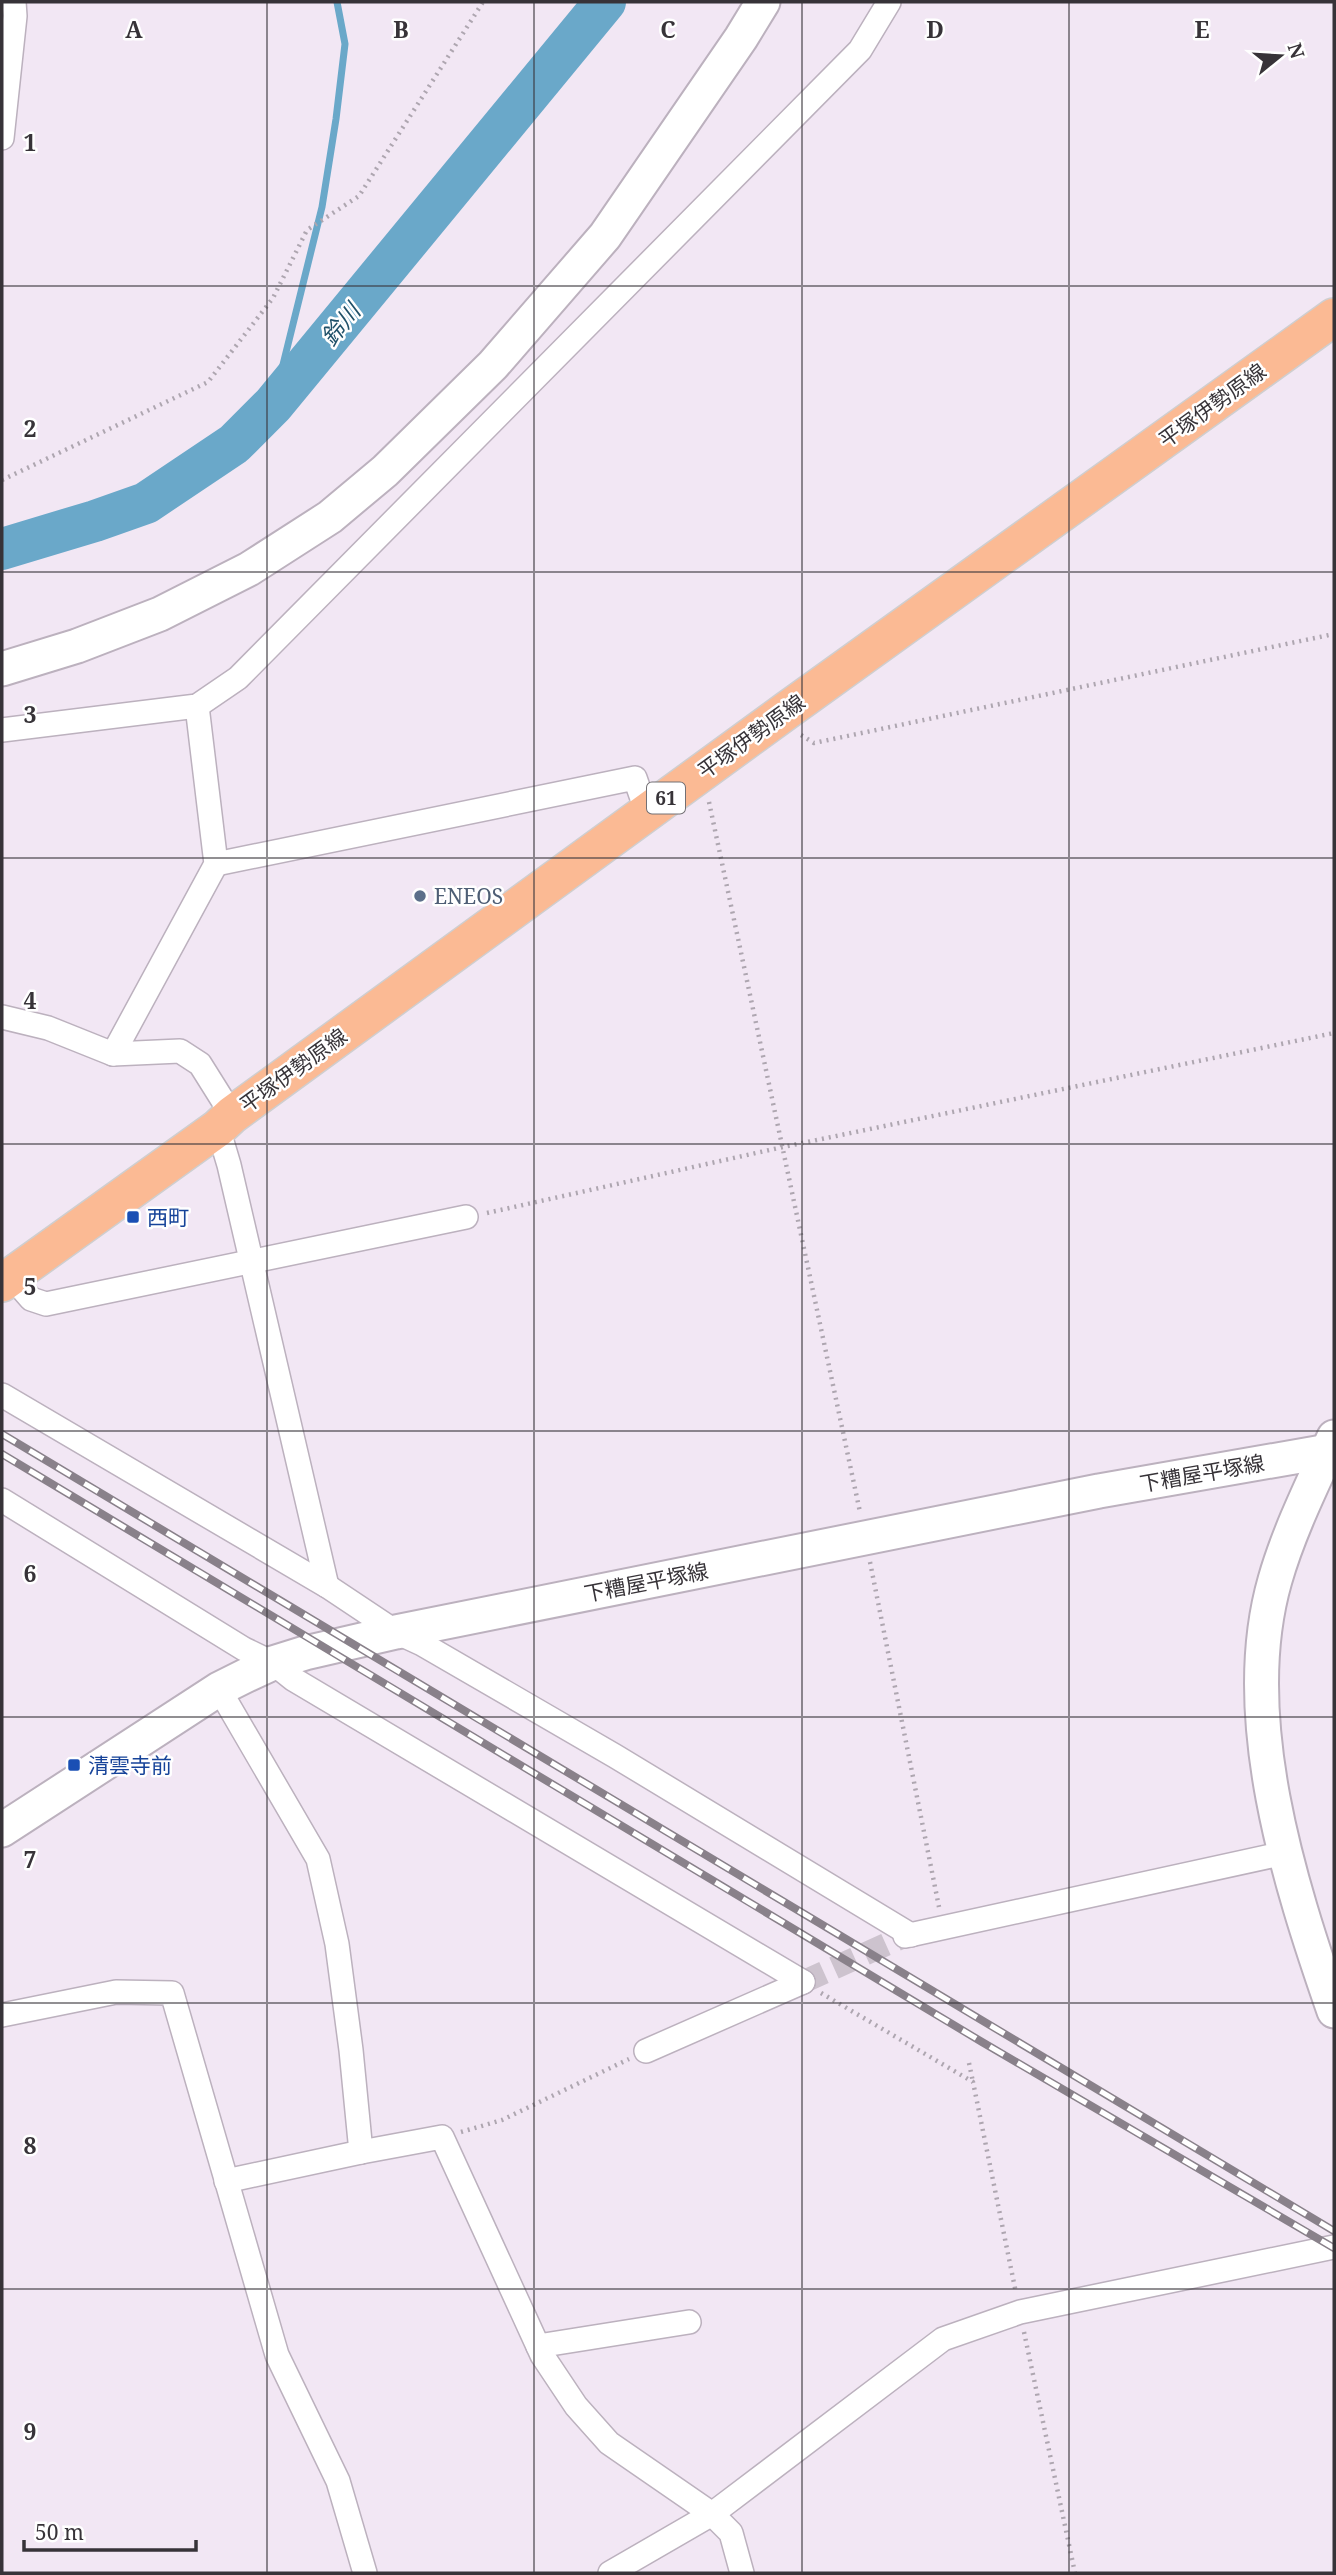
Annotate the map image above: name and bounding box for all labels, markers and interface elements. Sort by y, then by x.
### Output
text: A [125,13,143,45]
text: B [393,13,409,45]
text: C [660,13,676,45]
text: D [926,13,944,45]
text: E [1194,13,1210,45]
north arrow [1245,21,1315,91]
text: N [1281,40,1311,62]
text: 1 [24,126,37,158]
water label: 鈴川 [313,294,369,352]
street label: 平塚伊勢原線 [1153,357,1271,453]
text: 2 [24,412,37,444]
street label: 平塚伊勢原線 [692,688,810,784]
text: 3 [24,698,37,730]
road number: 61 [647,782,685,814]
place label: ENEOS [434,882,503,910]
marker: ENEOS [412,888,428,904]
text: 4 [24,984,37,1016]
street label: 平塚伊勢原線 [234,1022,352,1118]
place label: 西町 [147,1203,189,1231]
marker: 西町 [125,1209,141,1225]
text: 5 [24,1270,37,1302]
street label: 下糟屋平塚線 [1138,1448,1266,1498]
street label: 下糟屋平塚線 [581,1556,711,1608]
text: 6 [24,1557,37,1589]
place label: 清雲寺前 [88,1751,172,1779]
marker: 清雲寺前 [66,1757,82,1773]
text: 7 [24,1843,37,1875]
text: 8 [24,2129,37,2161]
text: 9 [24,2415,37,2447]
scale bar [24,2508,196,2552]
text: 50 m [35,2518,84,2546]

